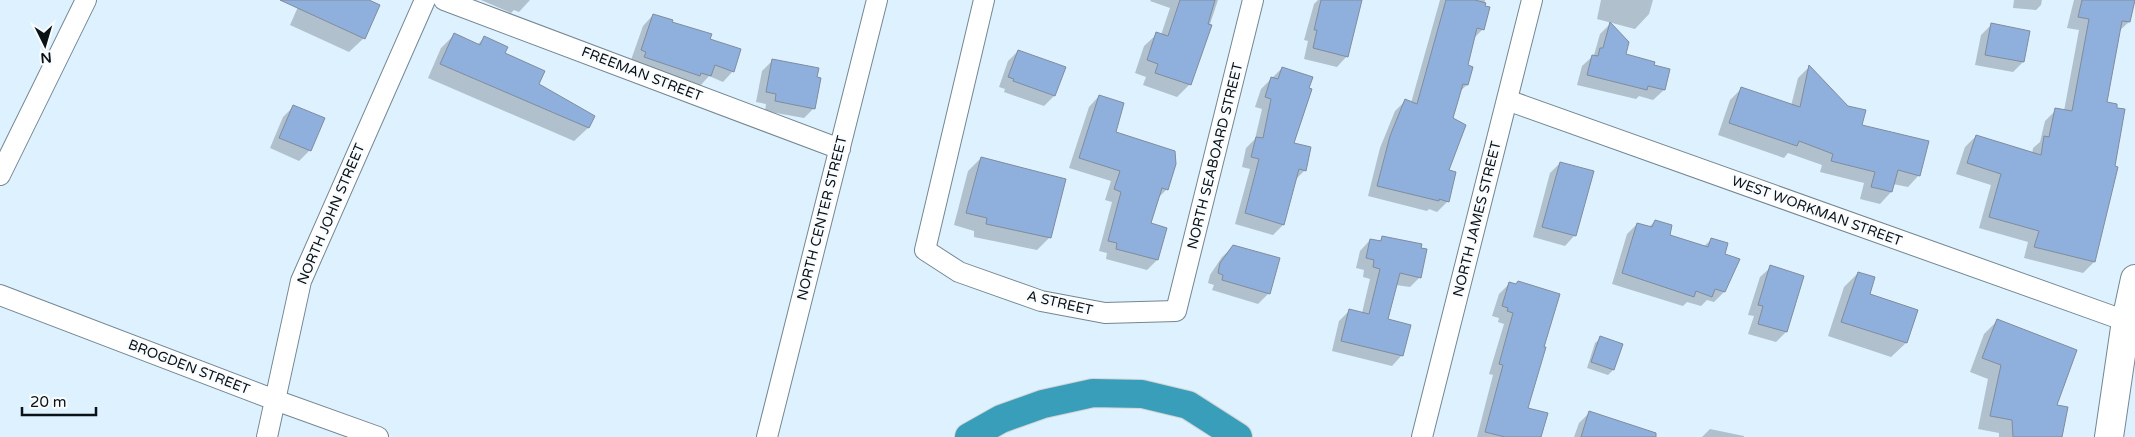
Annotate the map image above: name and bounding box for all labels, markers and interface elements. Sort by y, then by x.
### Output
north arrow [20,20,70,70]
street label: FREEMAN STREET [579,43,705,105]
text: N [40,48,52,66]
street label: NORTH SEABOARD STREET [1184,60,1247,251]
street label: NORTH CENTER STREET [793,133,851,302]
street label: NORTH JAMES STREET [1449,139,1505,299]
street label: NORTH JOHN STREET [294,140,369,287]
street label: WEST WORKMAN STREET [1729,172,1905,250]
street label: A STREET [1025,287,1095,319]
street label: BROGDEN STREET [126,336,253,398]
scale bar [22,384,96,416]
text: 20 m [30,393,67,411]

